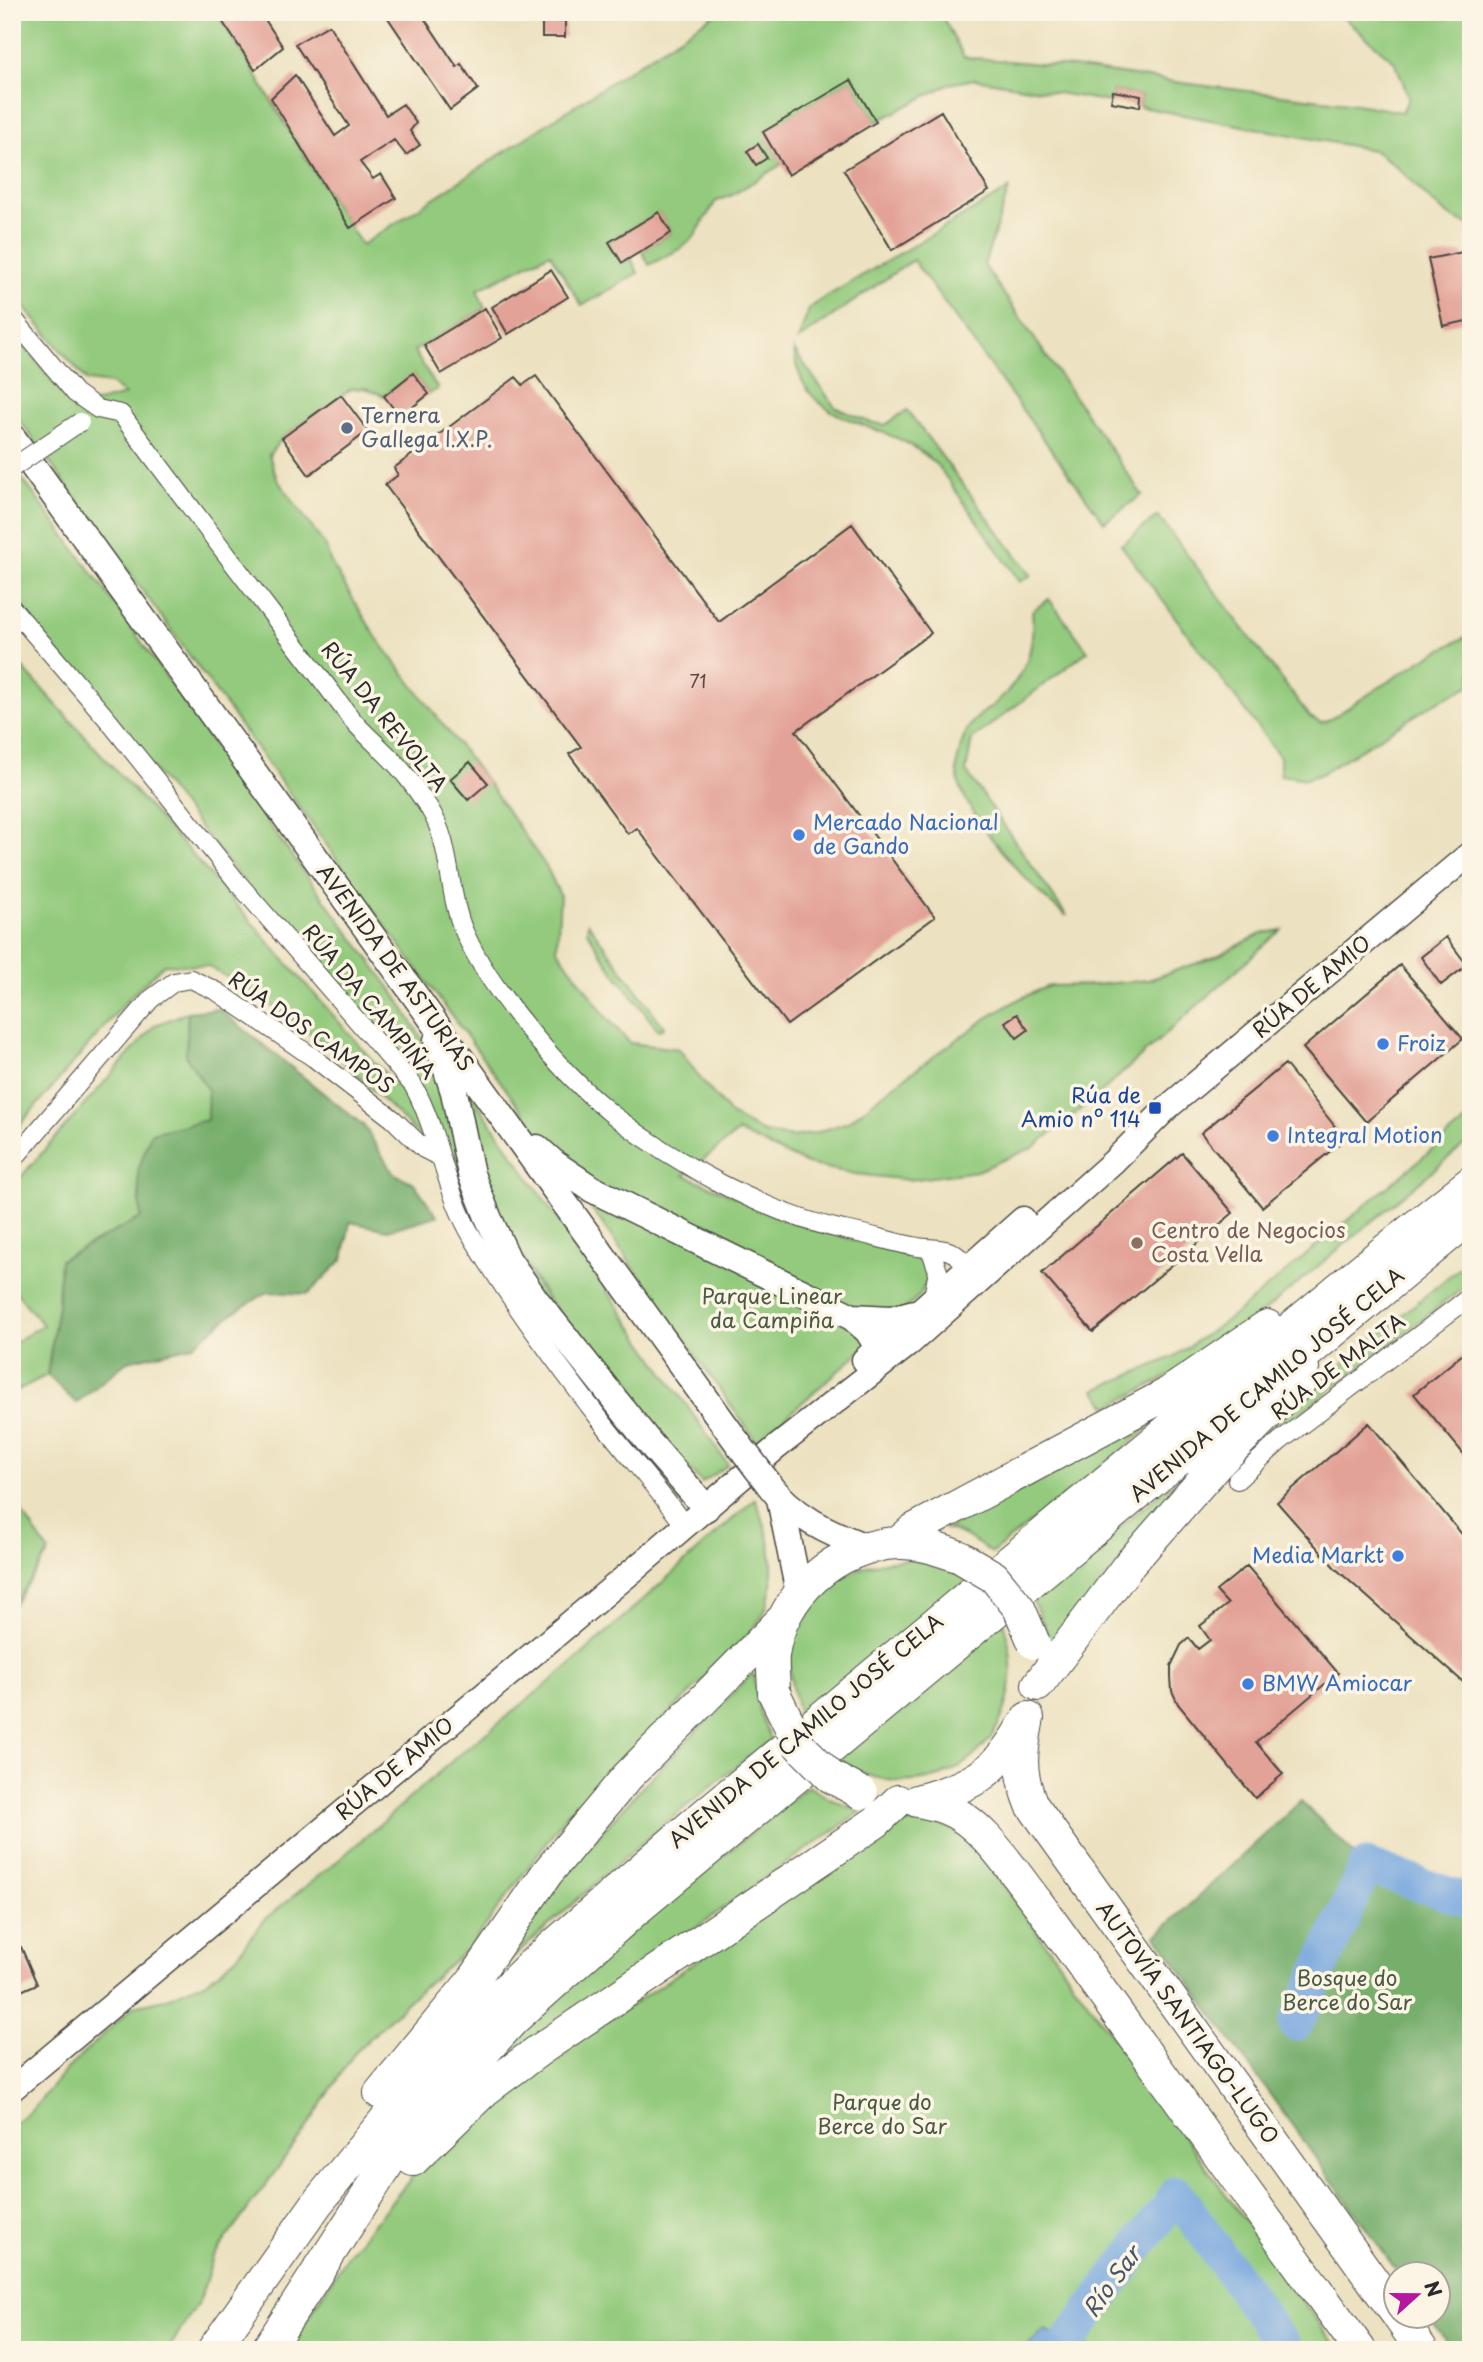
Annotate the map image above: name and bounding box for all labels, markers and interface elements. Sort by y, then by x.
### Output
place label: Ternera Gallega l.X.P. [361,398,493,454]
marker: Ternera Gallega l.X.P. [339,420,355,436]
street label: RÚA DA REVOLTA [315,634,456,798]
house number: 71 [690,667,706,694]
place label: Mercado Nacional de Gando [813,805,999,861]
marker: Mercado Nacional de Gando [791,827,807,843]
street label: AVENIDA DE ASTURIAS [310,857,483,1077]
street label: RÚA DA CAMPIÑA [296,916,445,1085]
street label: RÚA DE AMIO [1245,926,1377,1045]
street label: RÚA DOS CAMPOS [223,962,401,1101]
place label: Froiz [1397,1026,1446,1058]
marker: Froiz [1375,1036,1391,1052]
place label: Rúa de Amio nº 114 [1021,1078,1141,1134]
marker: Rúa de Amio nº 114 [1147,1100,1163,1116]
place label: Integral Motion [1287,1118,1443,1150]
marker: Integral Motion [1265,1128,1281,1144]
place label: Centro de Negocios Costa Vella [1151,1213,1346,1269]
marker: Centro de Negocios Costa Vella [1129,1235,1145,1251]
street label: AVENIDA DE CAMILO JOSÉ CELA [1121,1259,1410,1508]
park label: Parque Linear da Campiña [702,1279,843,1335]
street label: RÚA DE MALTA [1263,1304,1411,1427]
place label: Media Markt [1252,1538,1384,1570]
marker: Media Markt [1390,1548,1406,1564]
street label: AVENIDA DE CAMILO JOSÉ CELA [660,1605,949,1854]
place label: BMW Amiocar [1262,1666,1413,1698]
marker: BMW Amiocar [1240,1676,1256,1692]
street label: RÚA DE AMIO [328,1708,460,1827]
street label: AUTOVÍA SANTIAGO-LUGO [1089,1894,1288,2150]
park label: Bosque do Berce do Sar [1282,1961,1412,2017]
park label: Parque do Berce do Sar [817,2085,947,2141]
water label: Río Sar [1073,2235,1151,2324]
north arrow [1382,2260,1452,2330]
text: N [1418,2277,1450,2301]

